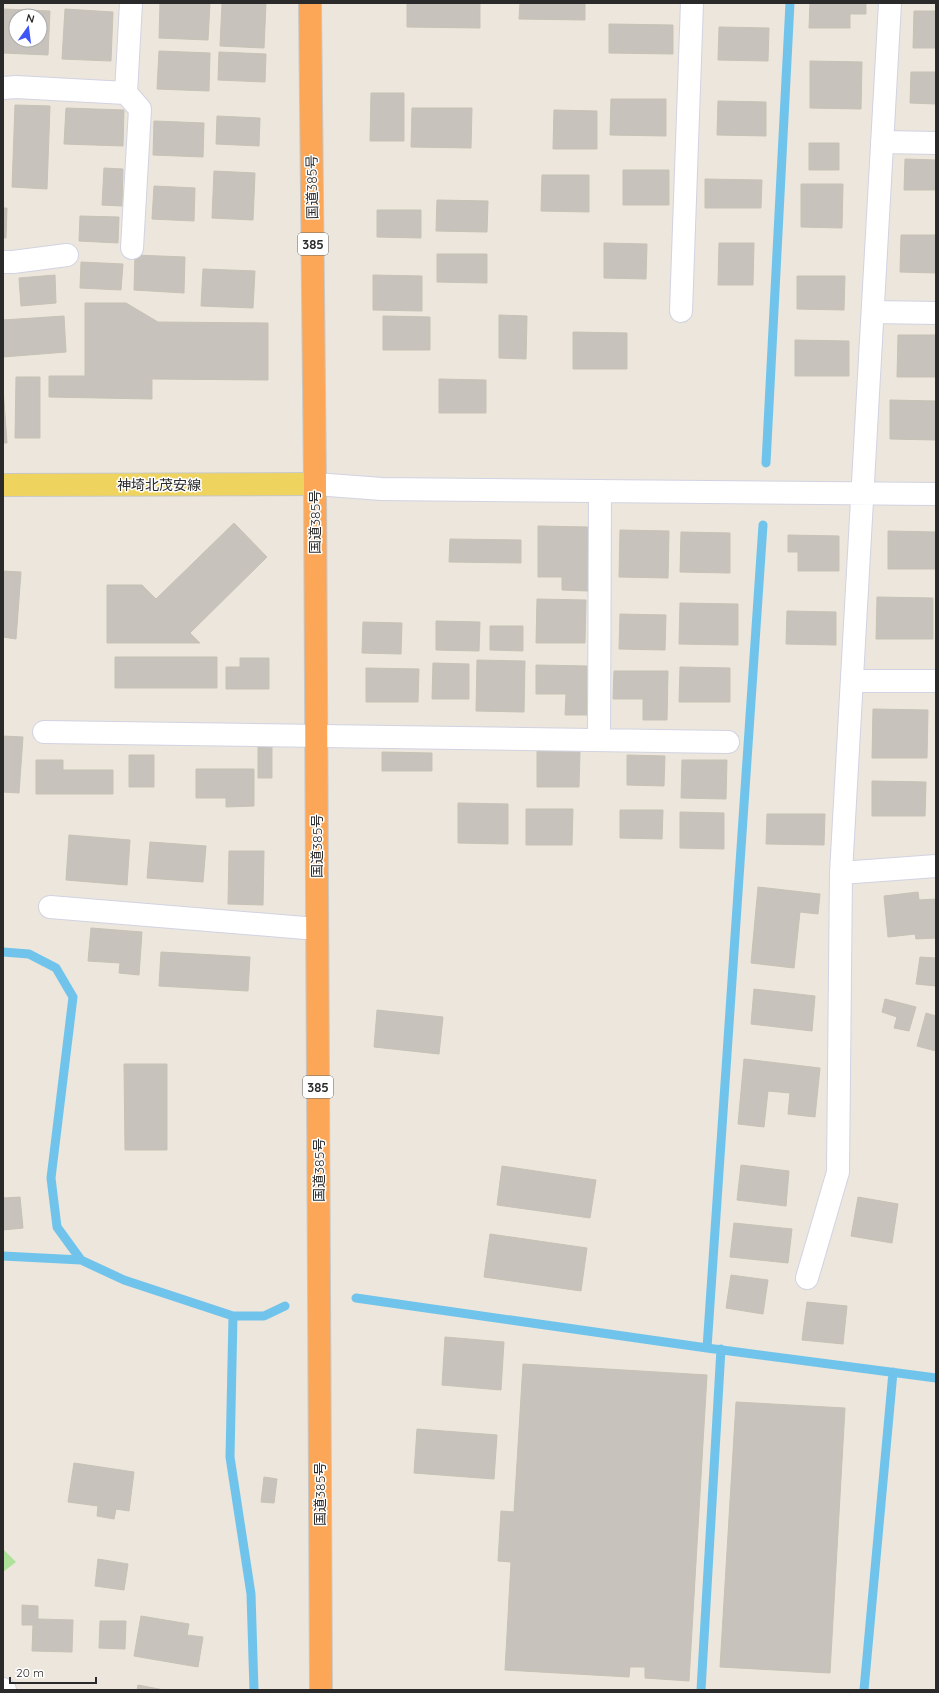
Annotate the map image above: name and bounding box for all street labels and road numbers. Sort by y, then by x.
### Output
street label: 国道385号 [302,155,322,219]
road number: 385 [298,233,328,255]
street label: 神埼北茂安線 [117,476,201,494]
street label: 国道385号 [306,490,324,554]
street label: 国道385号 [308,814,326,878]
road number: 385 [303,1076,333,1098]
street label: 国道385号 [310,1138,328,1202]
street label: 国道385号 [311,1462,329,1526]

